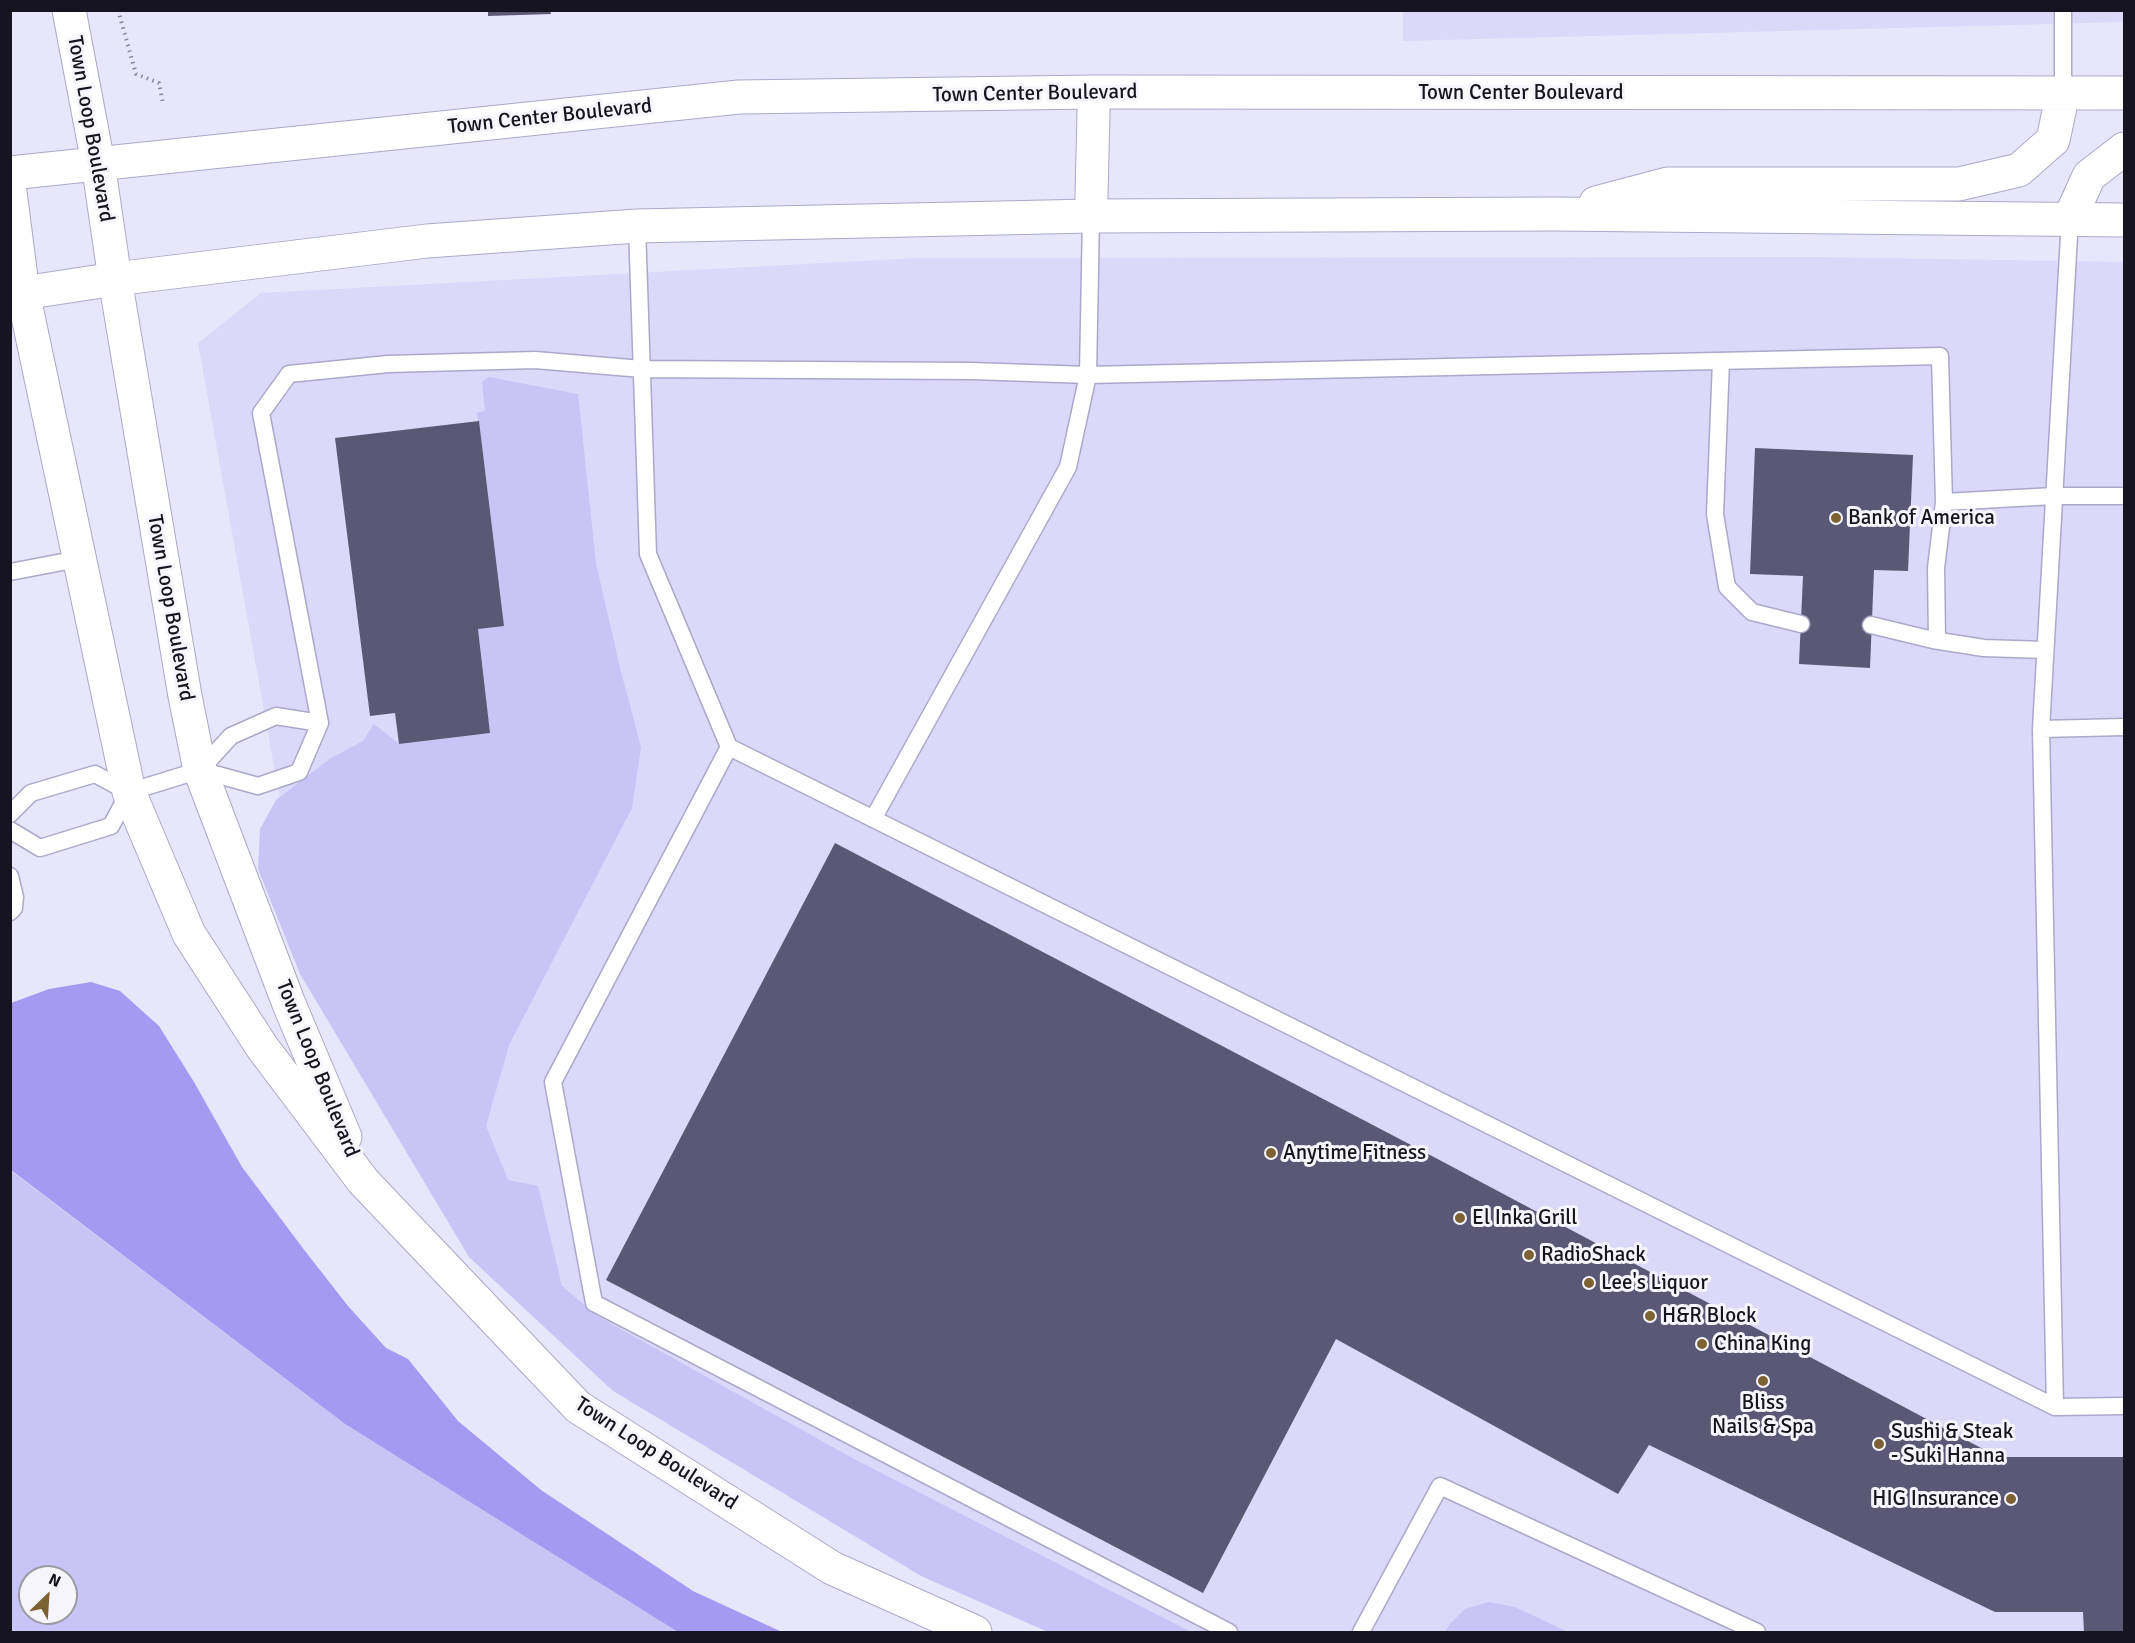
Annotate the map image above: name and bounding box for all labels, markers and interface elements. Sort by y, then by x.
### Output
street label: Town Loop Boulevard [61,34,119,224]
street label: Town Center Boulevard [932,80,1138,108]
street label: Town Center Boulevard [1418,80,1624,106]
street label: Town Center Boulevard [447,94,653,140]
place label: Bank of America [1848,505,1995,531]
marker: Bank of America [1829,511,1843,525]
street label: Town Loop Boulevard [141,513,199,703]
street label: Town Loop Boulevard [270,977,364,1161]
place label: Anytime Fitness [1283,1140,1426,1166]
marker: Anytime Fitness [1264,1146,1278,1160]
place label: El Inka Grill [1472,1205,1577,1231]
marker: El Inka Grill [1453,1211,1467,1225]
place label: RadioShack [1541,1242,1646,1268]
marker: RadioShack [1522,1248,1536,1262]
place label: Lee's Liquor [1601,1270,1708,1296]
marker: Lee's Liquor [1582,1276,1596,1290]
place label: H&R Block [1662,1303,1756,1329]
marker: H&R Block [1643,1309,1657,1323]
place label: China King [1714,1331,1811,1357]
marker: China King [1695,1337,1709,1351]
marker: Bliss Nails & Spa [1756,1374,1770,1388]
place label: Bliss Nails & Spa [1712,1390,1814,1440]
street label: Town Loop Boulevard [570,1392,742,1516]
place label: Sushi & Steak - Suki Hanna [1891,1419,2013,1469]
marker: Sushi & Steak - Suki Hanna [1872,1437,1886,1451]
place label: HIG Insurance [1872,1486,1999,1512]
marker: HIG Insurance [2004,1492,2018,1506]
north arrow [18,1565,78,1625]
text: N [45,1569,64,1592]

